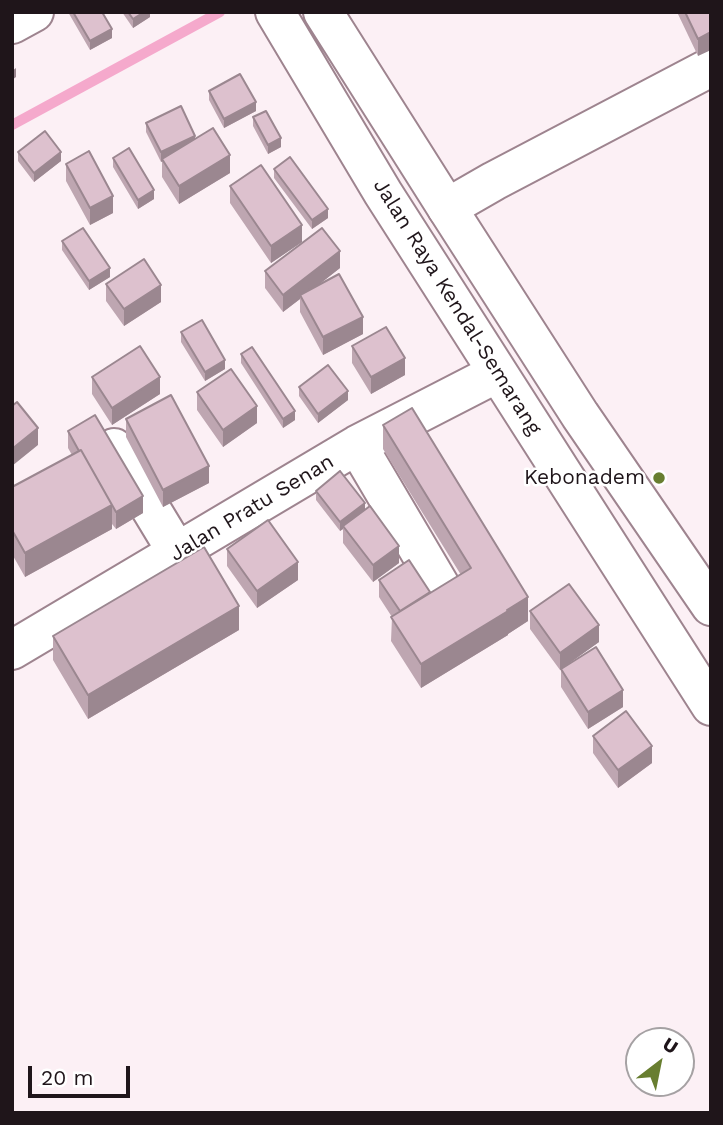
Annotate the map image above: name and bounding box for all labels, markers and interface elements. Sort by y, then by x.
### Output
street label: Jalan Raya Kendal-Semarang [368,174,546,440]
street label: Jalan Pratu Senan [165,449,339,567]
place label: Kebonadem [524,465,645,491]
marker: Kebonadem [651,470,667,486]
north arrow [625,1027,695,1097]
text: U [659,1032,682,1059]
scale bar [32,1052,133,1096]
text: 20 m [41,1065,93,1090]

